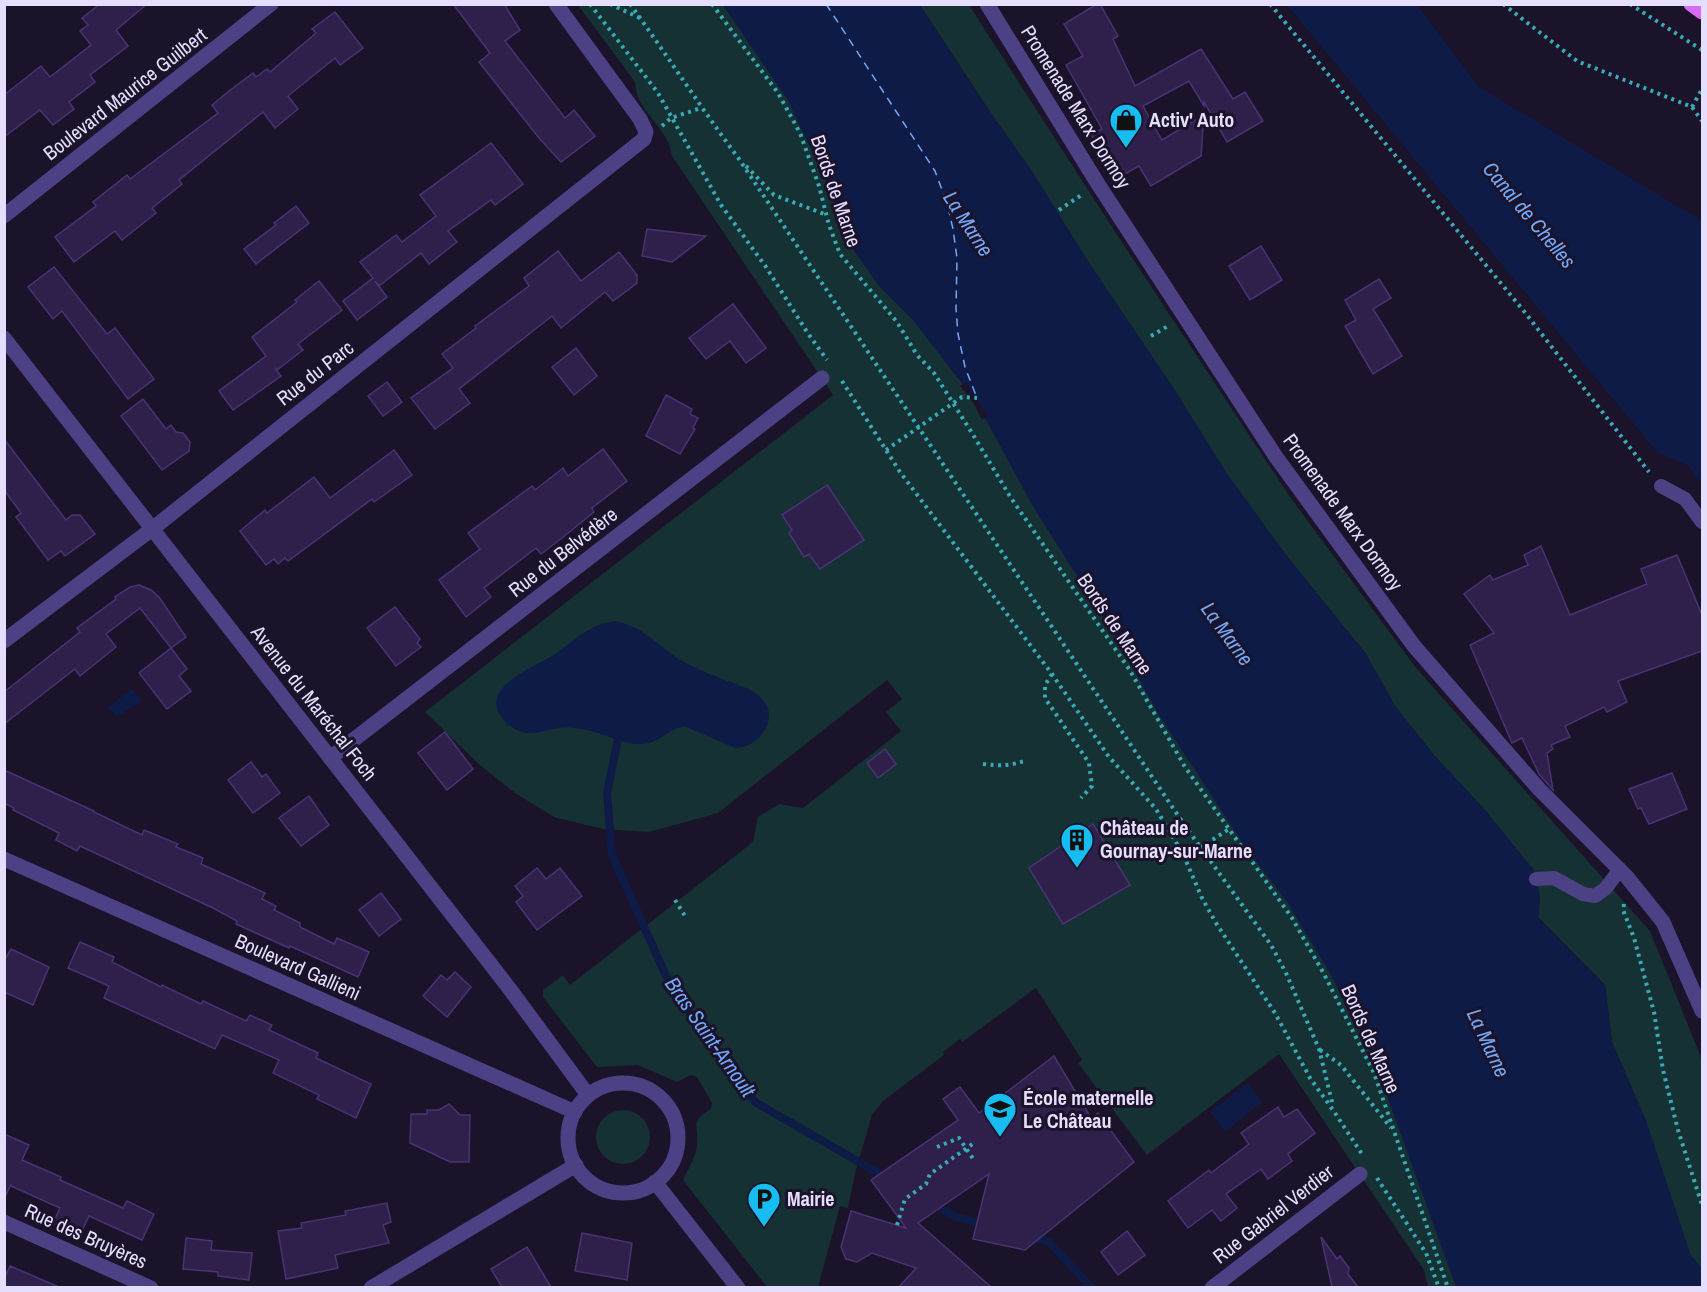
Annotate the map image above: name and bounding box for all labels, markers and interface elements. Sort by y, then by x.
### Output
street label: Promenade Marx Dormoy [1015,20,1138,194]
street label: Boulevard Maurice Guilbert [37,21,212,166]
shop icon: Activ' Auto [1108,102,1144,149]
place label: Activ' Auto [1149,106,1234,133]
street label: Bords de Marne [805,131,868,250]
water label: Canal de Chelles [1476,155,1583,275]
water label: La Marne [936,185,1000,262]
street label: Rue du Parc [270,334,359,411]
street label: Promenade Marx Dormoy [1277,428,1410,596]
street label: Rue du Belvédère [503,501,623,603]
street label: Bords de Marne [1072,568,1159,680]
water label: La Marne [1194,596,1261,672]
street label: Avenue du Maréchal Foch [245,619,384,786]
place label: Château de Gournay-sur-Marne [1100,814,1252,864]
building icon: Château de Gournay-sur-Marne [1059,822,1095,869]
street label: Boulevard Gallieni [231,927,365,1006]
water label: Bras Saint-Arnoult [658,971,763,1104]
street label: Bords de Marne [1335,980,1408,1098]
water label: La Marne [1460,1004,1517,1082]
place label: École maternelle Le Château [1023,1084,1153,1134]
school or university icon: École maternelle Le Château [982,1091,1018,1138]
street label: Rue Gabriel Verdier [1207,1158,1339,1269]
parking icon: Mairie [746,1181,782,1228]
place label: Mairie [787,1185,834,1212]
street label: Rue des Bruyères [21,1197,152,1275]

